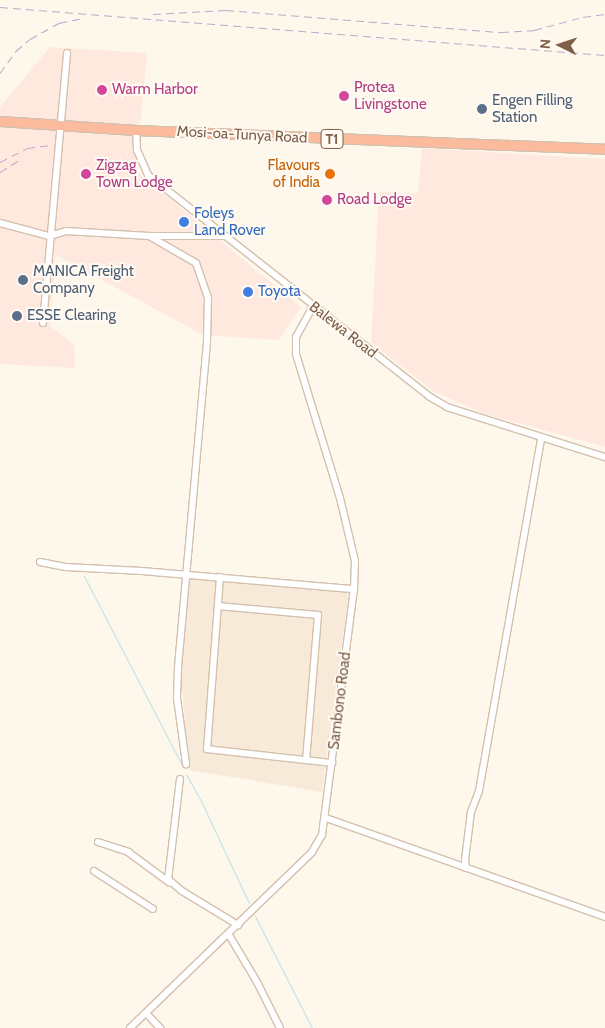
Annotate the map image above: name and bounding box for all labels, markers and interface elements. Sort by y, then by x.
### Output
north arrow [535,20,585,70]
text: N [536,38,554,50]
place label: Protea Livingstone [354,78,427,113]
place label: Warm Harbor [112,81,198,99]
marker: Warm Harbor [96,84,108,96]
marker: Protea Livingstone [338,90,350,102]
place label: Engen Filling Station [492,91,573,126]
marker: Engen Filling Station [476,103,488,115]
street label: Mosi-oa-Tunya Road [176,123,308,147]
road number: T1 [320,128,344,150]
place label: Zigzag Town Lodge [96,156,173,191]
place label: Flavours of India [267,156,320,191]
marker: Zigzag Town Lodge [80,168,92,180]
marker: Flavours of India [324,168,336,180]
place label: Road Lodge [337,191,412,209]
marker: Road Lodge [321,194,333,206]
place label: Foleys Land Rover [194,204,265,239]
marker: Foleys Land Rover [178,216,190,228]
place label: MANICA Freight Company [33,262,134,297]
marker: MANICA Freight Company [17,274,29,286]
place label: Toyota [258,283,301,301]
marker: Toyota [242,286,254,298]
street label: Balewa Road [305,298,381,362]
place label: ESSE Clearing [27,307,116,325]
marker: ESSE Clearing [11,310,23,322]
street label: Sambono Road [325,651,355,751]

